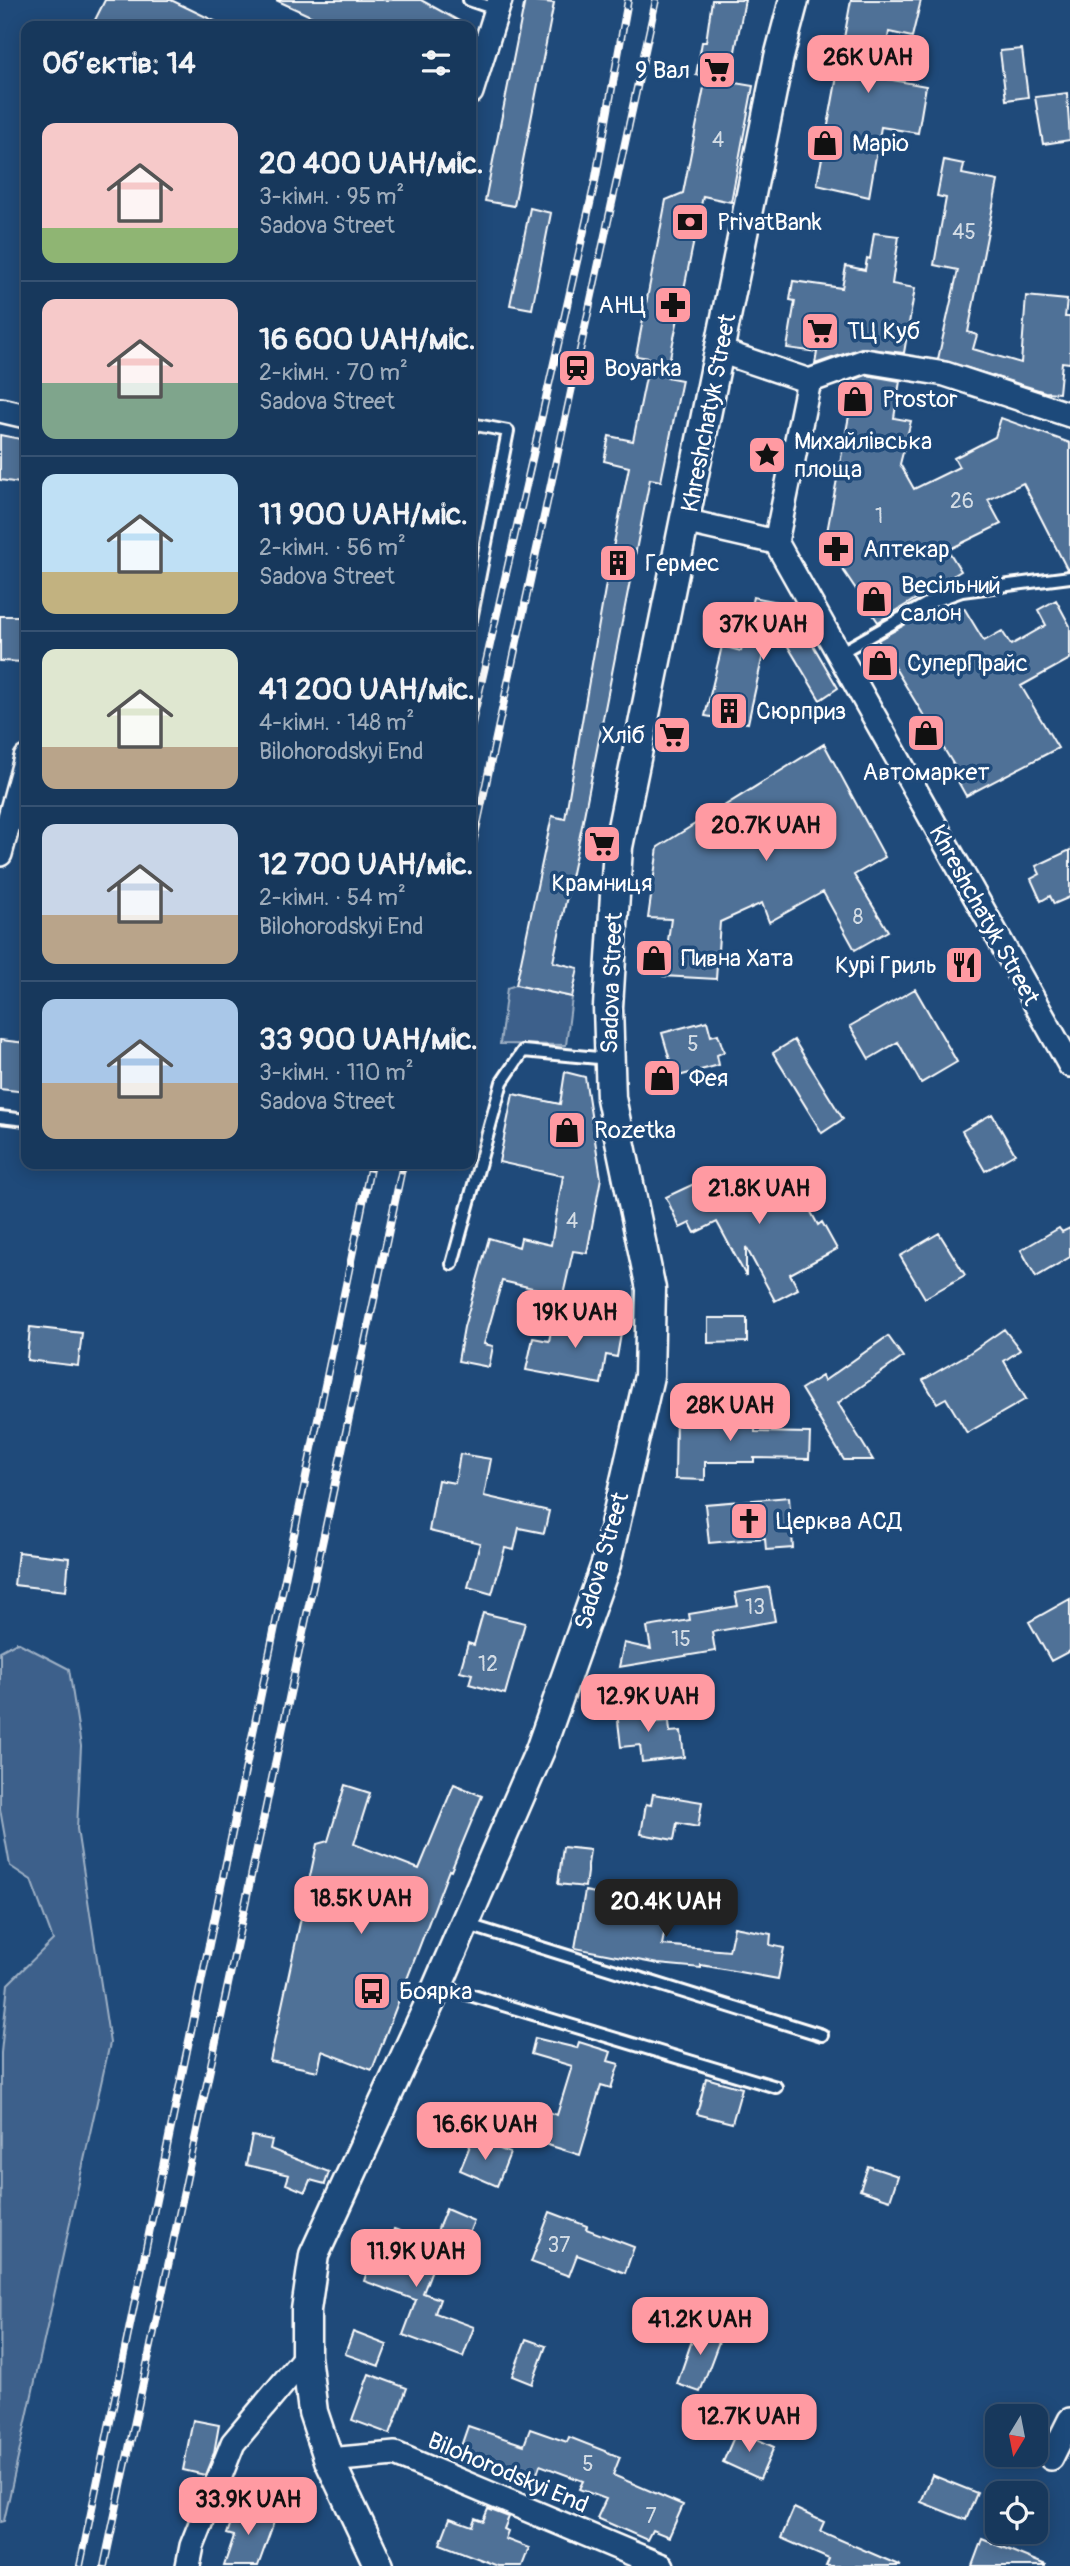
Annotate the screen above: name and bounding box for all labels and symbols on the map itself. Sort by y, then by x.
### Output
pin: 26K UAH [803,36,933,95]
supermarket icon: 9 Вал [696,49,738,91]
place label: 9 Вал [635,56,690,85]
shop icon: Маріо [804,122,846,164]
house number: 4 [712,127,724,154]
place label: Маріо [852,129,909,158]
bank icon: PrivatBank [669,201,711,243]
place label: PrivatBank [717,208,822,237]
house number: 45 [952,219,976,246]
pharmacy icon: АНЦ [652,284,694,326]
place label: АНЦ [598,291,646,320]
supermarket icon: ТЦ Куб [799,310,841,352]
street label: Khreshchatyk Street [676,311,743,515]
place label: ТЦ Куб [847,317,921,346]
station icon: Boyarka [556,347,598,389]
place label: Boyarka [604,354,682,383]
shop icon: Prostor [834,378,876,420]
place label: Prostor [882,385,958,414]
place label: Михайлівська площа [794,427,932,484]
place icon: Михайлівська площа [746,434,788,476]
house number: 26 [950,488,974,515]
house number: 1 [875,503,883,530]
pharmacy icon: Аптекар [815,528,857,570]
place label: Аптекар [863,535,950,564]
building icon: Гермес [597,542,639,584]
place label: Гермес [645,549,720,578]
place label: Весільний салон [901,571,1001,628]
shop icon: Весільний салон [853,578,895,620]
pin: 37K UAH [698,602,828,662]
shop icon: СуперПрайс [859,642,901,684]
place label: СуперПрайс [907,649,1028,678]
building icon: Сюрприз [708,690,750,732]
place label: Сюрприз [756,697,847,726]
shop icon: Автомаркет [905,712,947,754]
supermarket icon: Хліб [651,714,693,756]
place label: Хліб [601,721,645,750]
place label: Автомаркет [863,758,989,787]
pin: 20.7K UAH [686,804,846,863]
street label: Khreshchatyk Street [922,820,1046,1011]
supermarket icon: Крамниця [581,823,623,865]
place label: Крамниця [551,869,653,898]
house number: 8 [853,904,863,931]
street label: Sadova Street [595,911,629,1054]
shop icon: Пивна Хата [633,937,675,979]
place label: Пивна Хата [681,944,793,973]
restaurant icon: Курі Гриль [943,944,985,986]
place label: Курі Гриль [835,951,937,980]
house number: 5 [687,1031,699,1058]
shop icon: Фея [641,1057,683,1099]
place label: Фея [689,1064,728,1093]
shop icon: Rozetka [546,1109,588,1151]
place label: Rozetka [594,1116,676,1145]
pin: 21.8K UAH [679,1166,839,1226]
house number: 4 [566,1208,578,1235]
pin: 19K UAH [510,1290,640,1350]
pin: 28K UAH [665,1384,795,1443]
street label: Sadova Street [569,1489,636,1633]
church icon: Церква АСД [728,1500,770,1542]
place label: Церква АСД [776,1507,902,1536]
house number: 13 [745,1594,765,1621]
house number: 15 [671,1626,691,1653]
house number: 12 [478,1651,498,1678]
pin: 12.9K UAH [568,1674,728,1734]
pin: 18.5K UAH [281,1876,441,1936]
pin: 20.4K UAH [586,1880,746,1939]
bus stop icon: Боярка [351,1970,393,2012]
place label: Боярка [399,1977,472,2006]
pin: 16.6K UAH [405,2102,565,2162]
pin: 11.9K UAH [336,2230,496,2289]
house number: 37 [548,2232,570,2259]
pin: 41.2K UAH [620,2298,780,2357]
pin: 12.7K UAH [669,2394,829,2454]
north arrow [985,2404,1048,2468]
street label: Bilohorodskyi End [423,2426,593,2520]
house number: 5 [582,2451,594,2478]
pin: 33.9K UAH [168,2478,328,2537]
house number: 7 [645,2503,657,2530]

